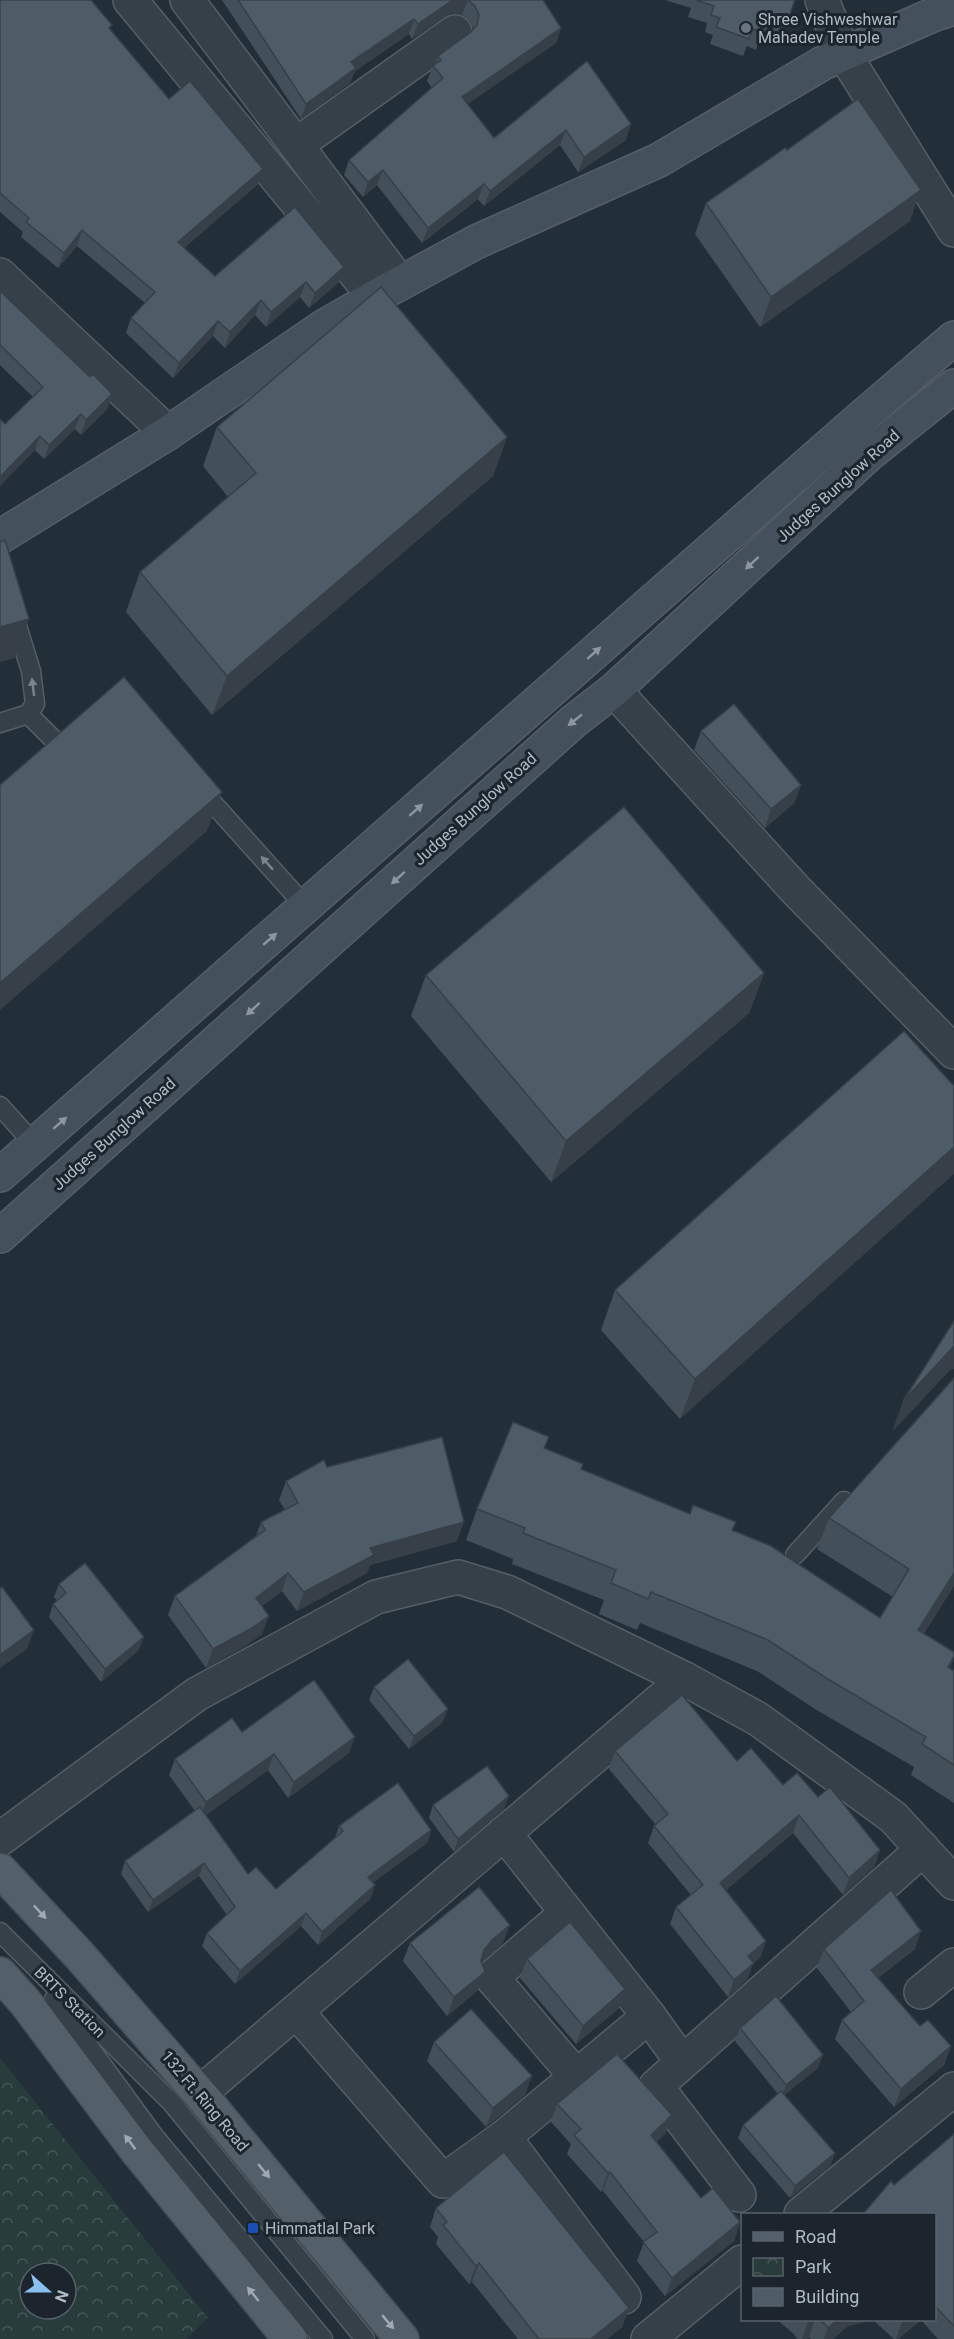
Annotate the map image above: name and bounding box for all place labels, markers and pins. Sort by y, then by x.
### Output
place label: Shree Vishweshwar Mahadev Temple [758,10,898,47]
marker: Shree Vishweshwar Mahadev Temple [739,21,753,35]
place label: Himmatlal Park [265,2219,376,2238]
marker: Himmatlal Park [246,2221,260,2235]

